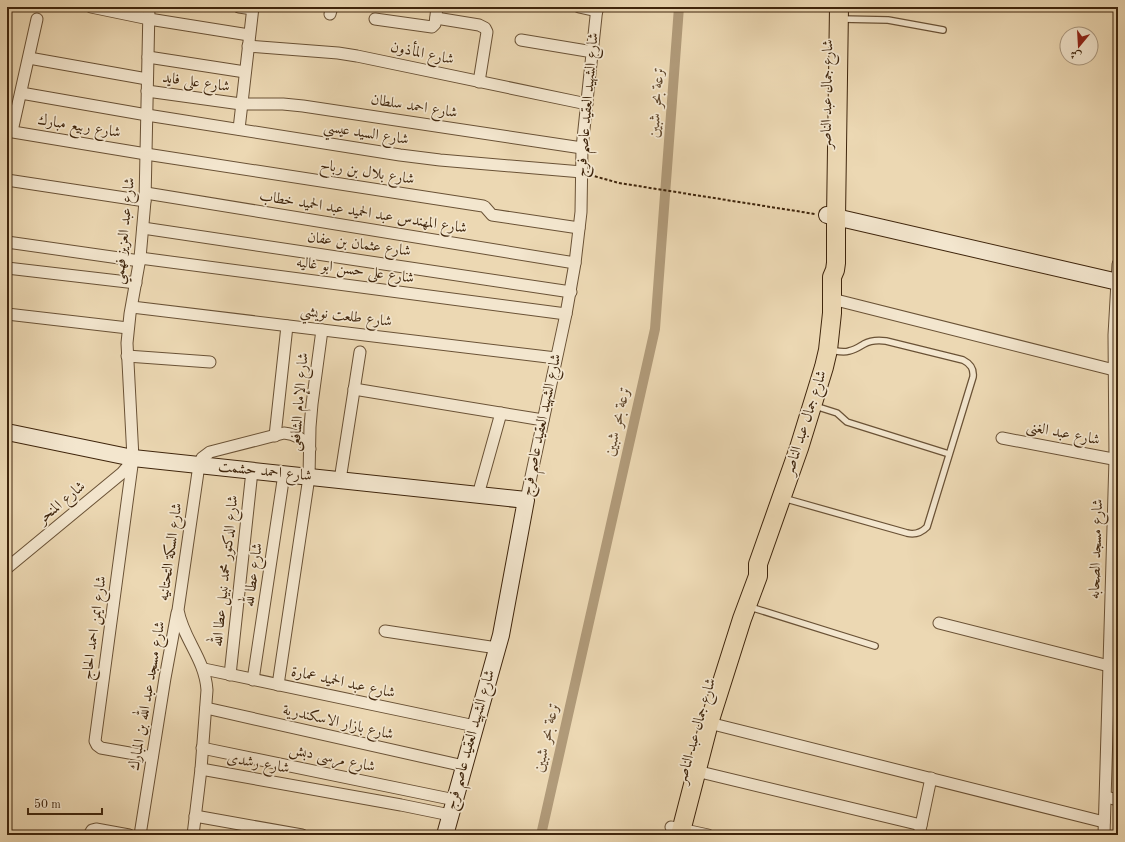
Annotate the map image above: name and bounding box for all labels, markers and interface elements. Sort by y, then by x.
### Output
north arrow [1059,26,1099,66]
street label: شارع الشهيد العقيد عاصم فرج [574,32,608,178]
street label: شارع المأذون [388,35,456,72]
street label: شارع جمال عبد الناصر [820,39,840,151]
text: ش [1069,47,1083,61]
water label: ترعة بحر شبين [647,66,668,139]
street label: شارع على فايد [161,71,231,99]
street label: شارع احمد سلطان [369,93,458,125]
street label: شارع ربيع مبارك [36,112,122,146]
street label: شارع السيد عيسي [322,120,410,153]
street label: شارع بلال بن رباح [318,158,415,192]
street label: شارع عبد العزيز فهمي [112,177,143,286]
street label: شارع المهندس عبد الحميد عبد الحميد خطاب [258,189,468,241]
street label: شارع عثمان بن عفان [306,230,412,264]
street label: شارع على حسن ابو غاليه [295,255,415,291]
street label: شارع طلعت نويشي [299,304,393,335]
street label: شارع الإمام الشافعى [288,352,316,452]
street label: شارع الشهيد العقيد عاصم فرج [520,352,570,499]
street label: شارع جمال عبد الناصر [781,369,834,480]
water label: ترعة بحر شبين [602,384,635,458]
street label: شارع عبد الغنى [1024,420,1101,452]
street label: شارع احمد حشمت [217,460,313,488]
street label: شارع المنحر [34,479,91,531]
street label: شارع الدكتور محمد نبيل عطا الله [205,494,245,648]
street label: شارع مسجد الصحابه [1088,498,1110,600]
street label: شارع السكة التحتانيه [155,502,189,603]
street label: شارع عطا لله [236,541,270,608]
street label: شارع ايمن احمد الحاج [80,575,114,682]
street label: شارع مسجد عبد الله بن المبارك [122,619,172,773]
street label: شارع عبد الحميد عمارة [289,665,396,705]
street label: شارع الشهيد العقيد عاصم فرج [444,668,504,813]
street label: شارع جمال عبد الناصر [674,676,723,789]
water label: ترعة بحر شبين [531,700,564,774]
street label: شارع بازار الاسكندرية [280,701,395,747]
street label: شارع مرسى دبش [287,743,376,779]
street label: شارع رشدى [225,751,290,781]
scale bar [28,790,102,816]
text: 50 m [34,798,61,811]

